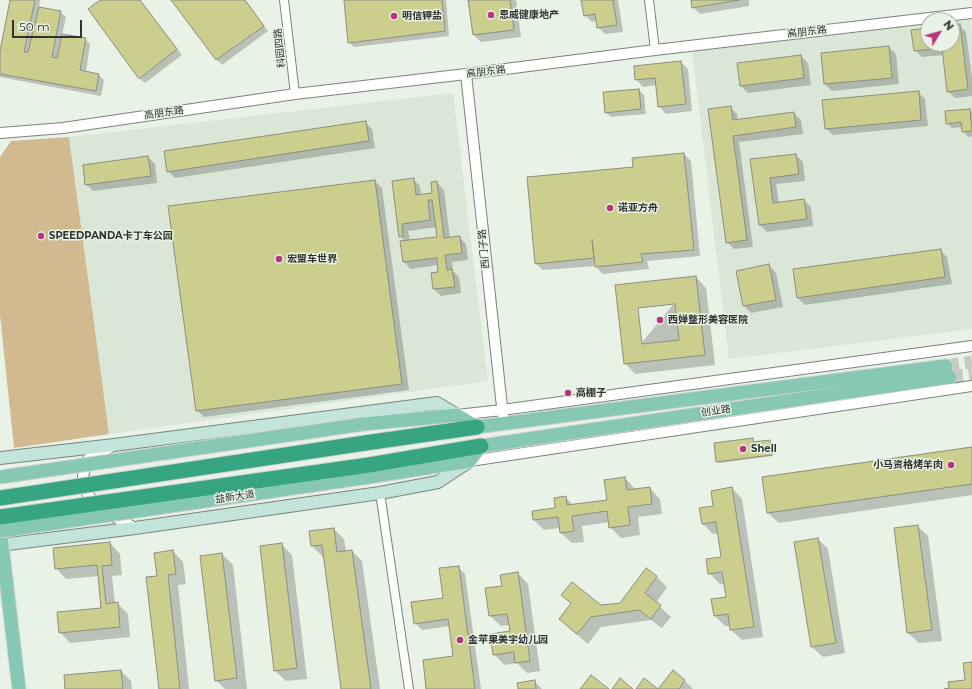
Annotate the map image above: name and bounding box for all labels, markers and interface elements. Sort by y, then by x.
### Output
place label: 恩威健康地产 [499,9,559,21]
place label: 明信钾盐 [402,10,442,22]
marker: 恩威健康地产 [486,10,496,20]
marker: 明信钾盐 [389,11,399,21]
scale bar [14,12,84,38]
north arrow [920,12,960,52]
text: N [941,18,957,33]
text: 50 m [19,19,50,34]
street label: 高朋东路 [786,24,828,40]
street label: 科园四路 [272,27,288,69]
street label: 高朋东路 [465,64,507,80]
street label: 高朋东路 [143,104,185,122]
place label: 诺亚方舟 [618,202,658,214]
marker: 诺亚方舟 [605,203,615,213]
street label: 西门子路 [476,228,492,270]
place label: SPEEDPANDA卡丁车公园 [49,230,173,242]
marker: SPEEDPANDA卡丁车公园 [36,231,46,241]
place label: 宏盟车世界 [287,253,337,265]
marker: 宏盟车世界 [274,254,284,264]
place label: 西婵整形美容医院 [668,314,748,326]
marker: 西婵整形美容医院 [655,315,665,325]
place label: 高棚子 [576,387,606,399]
marker: 高棚子 [563,388,573,398]
street label: 创业路 [700,403,732,419]
place label: Shell [751,443,777,455]
marker: Shell [738,444,748,454]
place label: 小马资格烤羊肉 [873,459,943,471]
marker: 小马资格烤羊肉 [946,460,956,470]
street label: 益新大道 [214,488,256,506]
place label: 金苹果美宇幼儿园 [468,634,548,646]
marker: 金苹果美宇幼儿园 [455,635,465,645]

